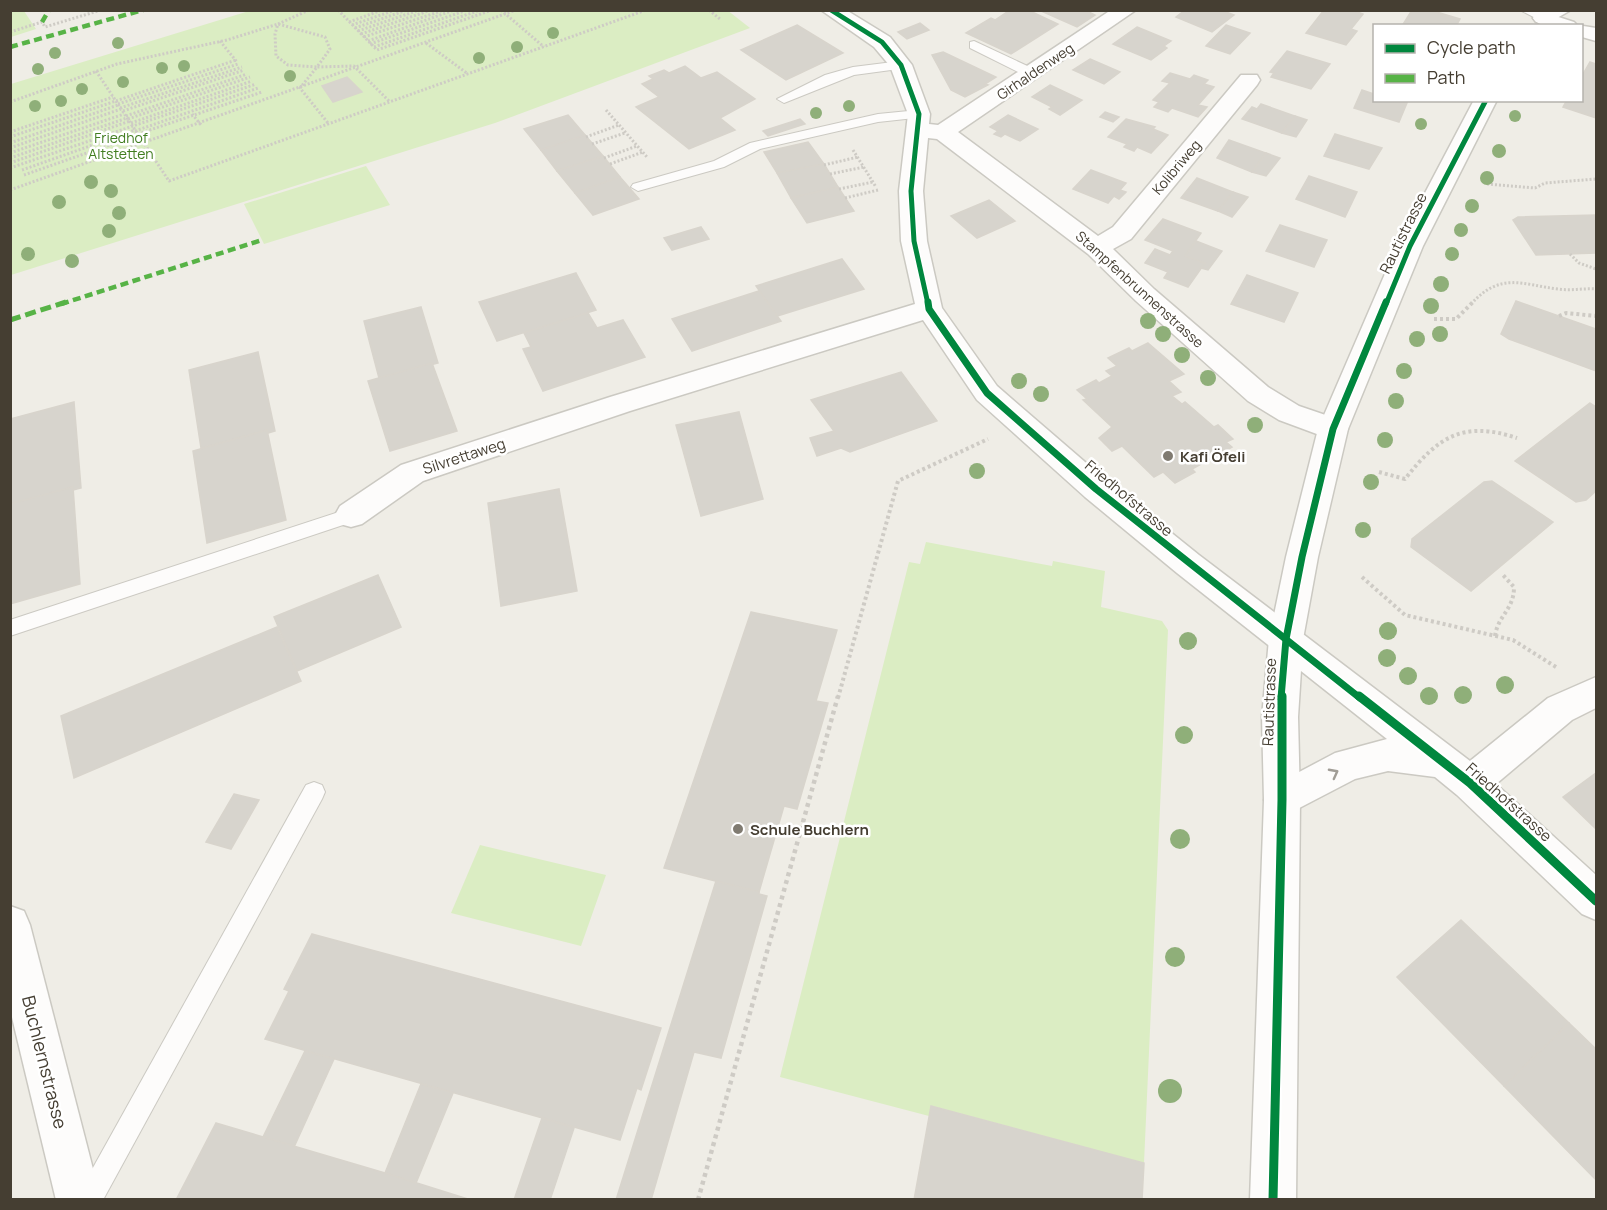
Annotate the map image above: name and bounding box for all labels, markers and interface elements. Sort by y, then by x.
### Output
legend [1373,24,1583,102]
text: Cycle path [1427,35,1516,59]
street label: Girhaldenweg [993,38,1077,104]
text: Path [1427,65,1465,89]
park label: Friedhof Altstetten [88,128,154,163]
street label: Kolibriweg [1147,136,1205,198]
street label: Rautistrasse [1374,189,1432,277]
street label: Stampfenbrunnenstrasse [1072,226,1208,352]
street label: Silvrettaweg [420,433,508,479]
place label: Kafi Öfeli [1180,446,1246,467]
marker: Kafi Öfeli [1161,449,1175,463]
street label: Friedhofstrasse [1080,455,1178,541]
street label: Rautistrasse [1257,657,1281,746]
street label: Friedhofstrasse [1461,758,1557,846]
one-way arrow [1327,769,1338,780]
place label: Schule Buchlern [750,819,869,840]
marker: Schule Buchlern [731,822,745,836]
street label: Buchlernstrasse [17,993,73,1131]

